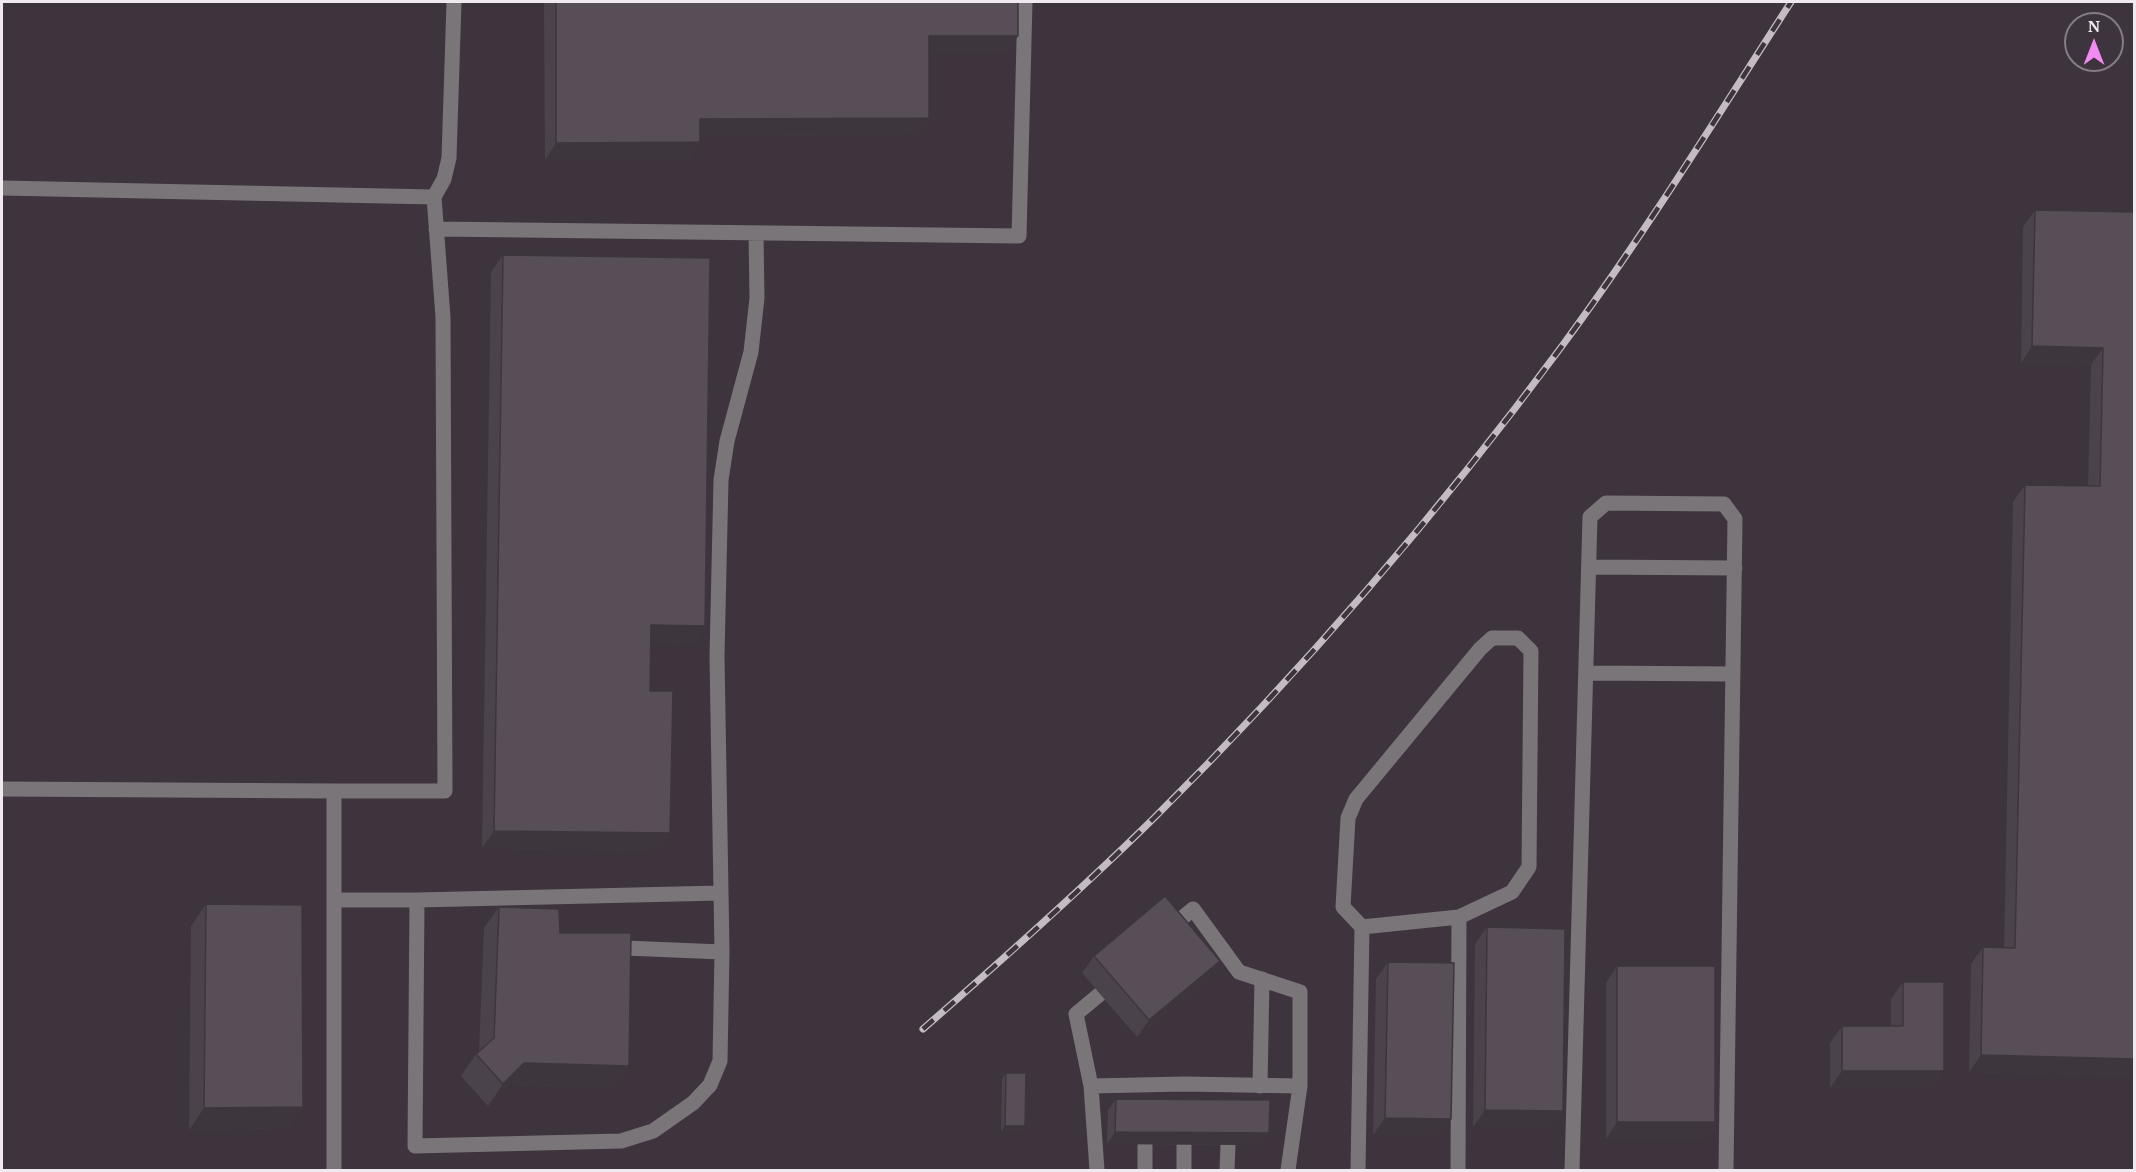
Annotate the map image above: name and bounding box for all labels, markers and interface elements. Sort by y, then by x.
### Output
north arrow [2064,12,2124,72]
text: N [2088,15,2100,37]

